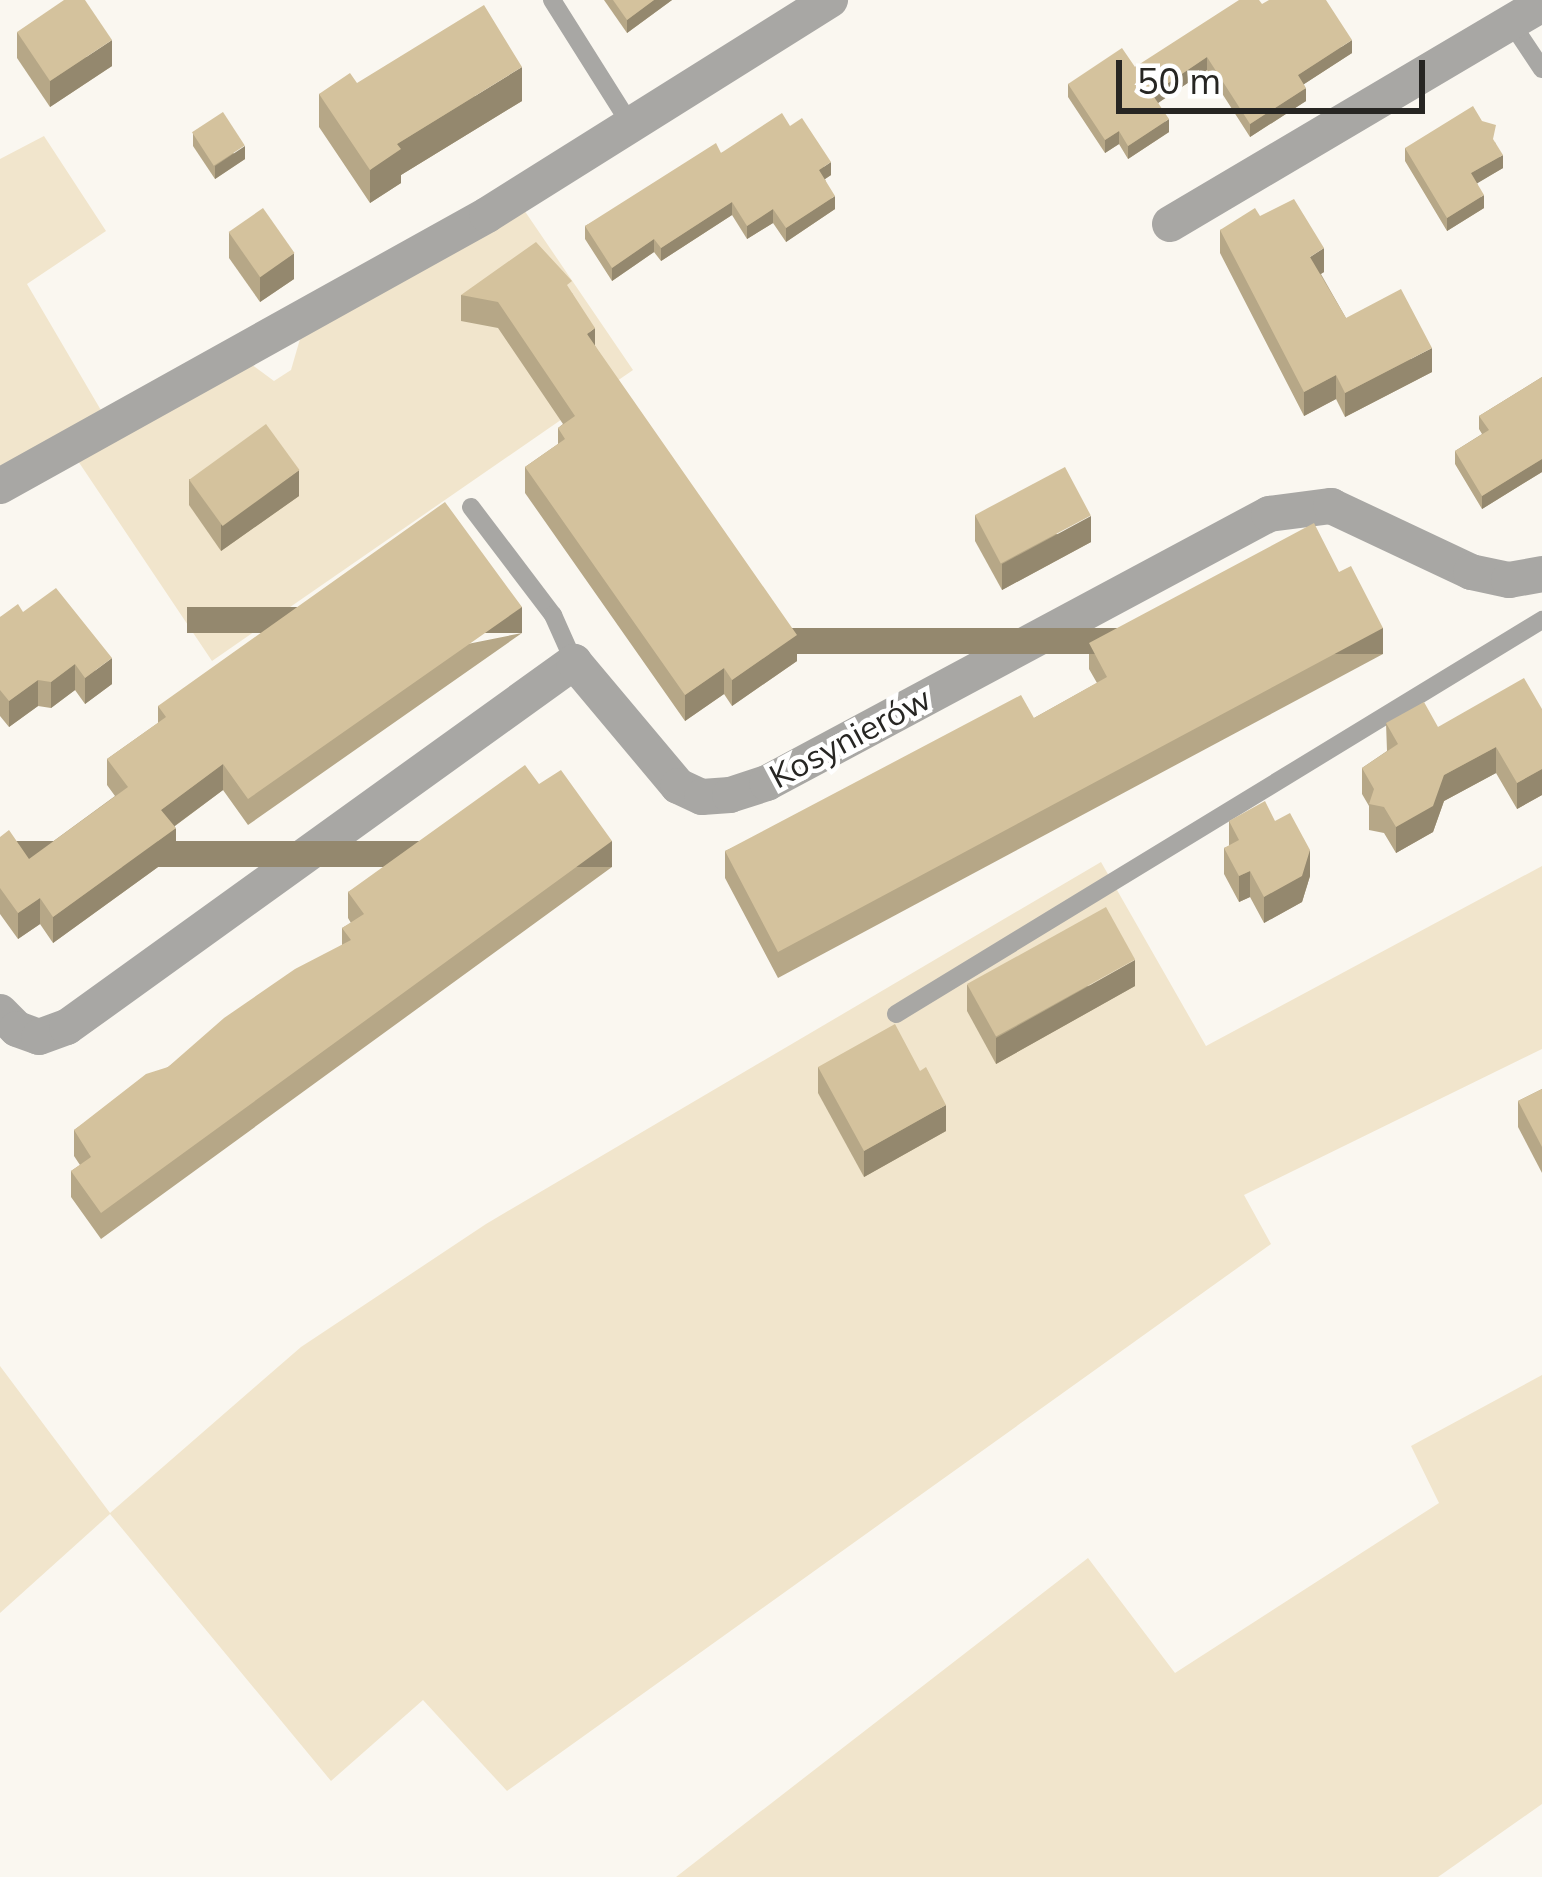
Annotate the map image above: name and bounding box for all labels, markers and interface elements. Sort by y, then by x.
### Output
scale bar [1122,36,1431,110]
text: 50 m [1137,58,1221,103]
street label: Kosynierów [763,678,937,796]

